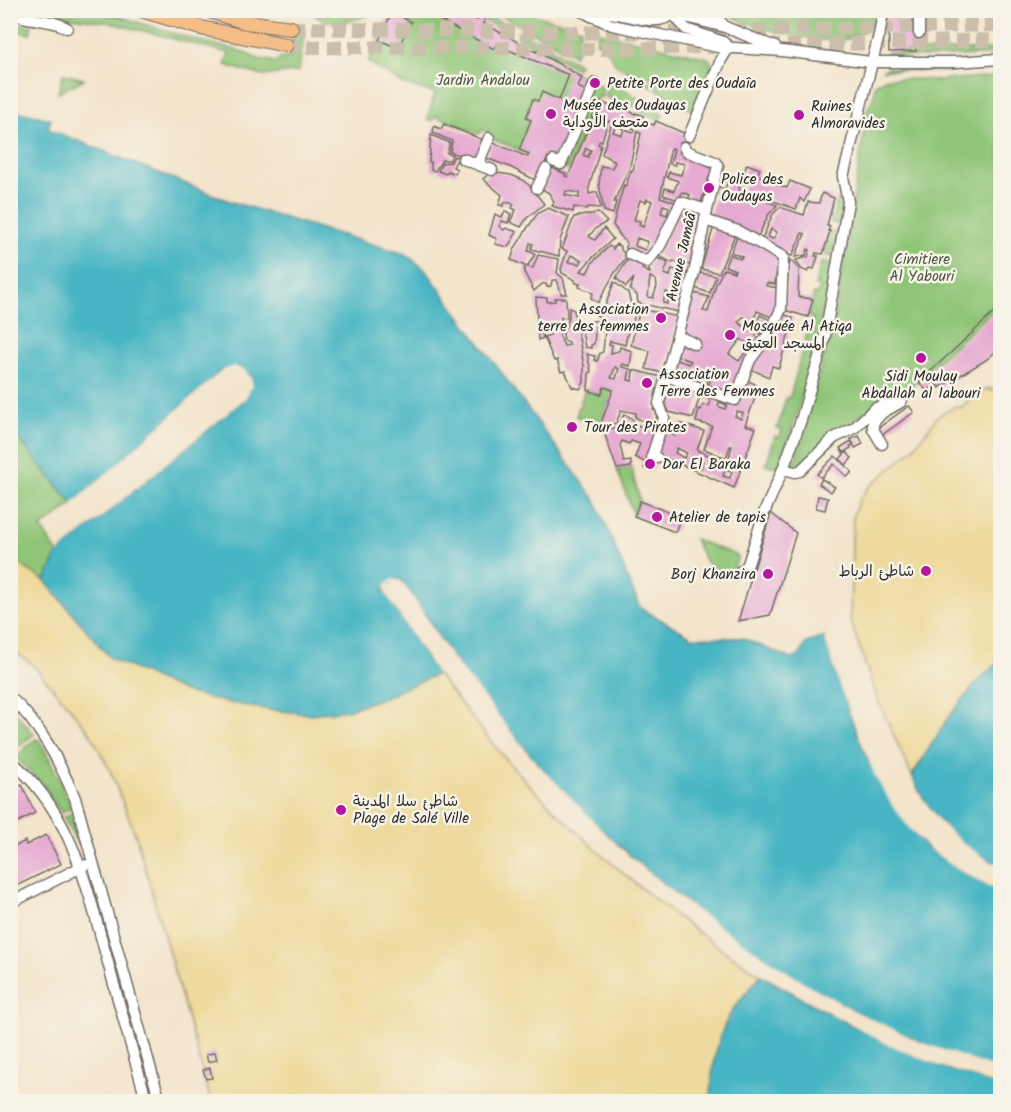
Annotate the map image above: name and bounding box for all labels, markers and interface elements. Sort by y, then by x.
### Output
park label: Jardin Andalou [436,69,530,93]
place label: Petite Porte des Oudaîa [607,72,757,96]
marker: Petite Porte des Oudaîa [588,76,602,90]
place label: Musée des Oudayas متحف الأوداية [563,94,686,135]
place label: Ruines Almoravides [811,95,886,136]
marker: Musée des Oudayas متحف الأوداية [544,107,558,121]
marker: Ruines Almoravides [792,108,806,122]
place label: Police des Oudayas [721,168,784,209]
marker: Police des Oudayas [702,181,716,195]
street label: Avenue Jamââ [660,210,704,304]
park label: Cimitiere Al Yabouri [890,248,956,289]
place label: Association terre des femmes [538,298,650,339]
marker: Association terre des femmes [654,311,668,325]
place label: Mosquée Al Atiqa المسجد العتيق [742,315,852,356]
marker: Mosquée Al Atiqa المسجد العتيق [723,328,737,342]
marker: Sidi Moulay Abdallah al Iabouri [914,351,928,365]
place label: Association Terre des Femmes [659,363,775,404]
place label: Sidi Moulay Abdallah al Iabouri [862,365,982,406]
marker: Association Terre des Femmes [640,376,654,390]
place label: Tour des Pirates [584,416,687,440]
marker: Tour des Pirates [565,420,579,434]
place label: Dar El Baraka [662,453,751,477]
marker: Dar El Baraka [643,457,657,471]
place label: Atelier de tapis [669,506,766,530]
marker: Atelier de tapis [650,510,664,524]
place label: شاطئ الرباط [839,560,914,584]
place label: Borj Khanzira [671,563,756,587]
marker: شاطئ الرباط [919,564,933,578]
marker: Borj Khanzira [761,567,775,581]
place label: شاطئ سلا المدينة Plage de Salé Ville [353,790,469,831]
marker: شاطئ سلا المدينة Plage de Salé Ville [334,803,348,817]

